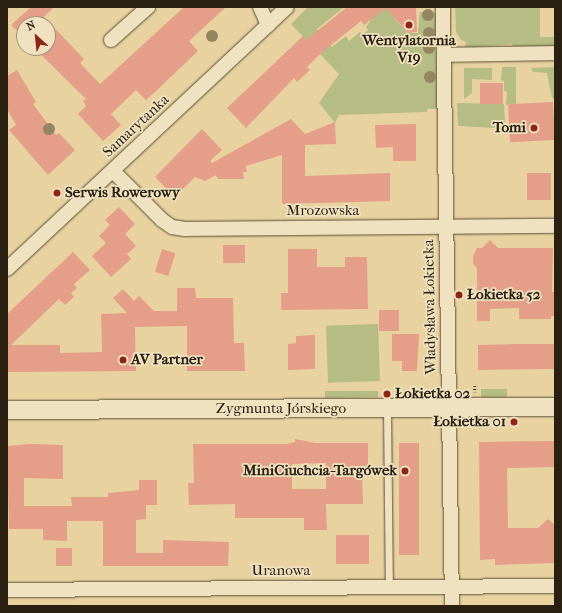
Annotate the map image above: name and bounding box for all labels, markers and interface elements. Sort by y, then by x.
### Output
north arrow [16,16,56,56]
text: N [24,18,37,33]
marker: Wentylatornia V19 [404,20,414,30]
place label: Wentylatornia V19 [362,31,456,66]
street label: Samarytanka [99,91,173,161]
place label: Tomi [493,119,526,137]
marker: Tomi [529,123,539,133]
place label: Serwis Rowerowy [65,184,180,202]
marker: Serwis Rowerowy [52,188,62,198]
street label: Mrozowska [287,202,359,220]
street label: Władysława Łokietka [420,239,440,375]
place label: Łokietka 52 [467,286,540,304]
marker: Łokietka 52 [454,290,464,300]
place label: AV Partner [131,351,203,369]
marker: AV Partner [118,355,128,365]
place label: Łokietka 02 [395,385,470,403]
marker: Łokietka 02 [382,389,392,399]
street label: Zygmunta Jórskiego [216,400,346,418]
place label: Łokietka 01 [433,413,506,431]
marker: Łokietka 01 [509,417,519,427]
place label: MiniCiuchcia-Targówek [243,462,397,480]
marker: MiniCiuchcia-Targówek [400,466,410,476]
street label: Uranowa [252,562,310,580]

